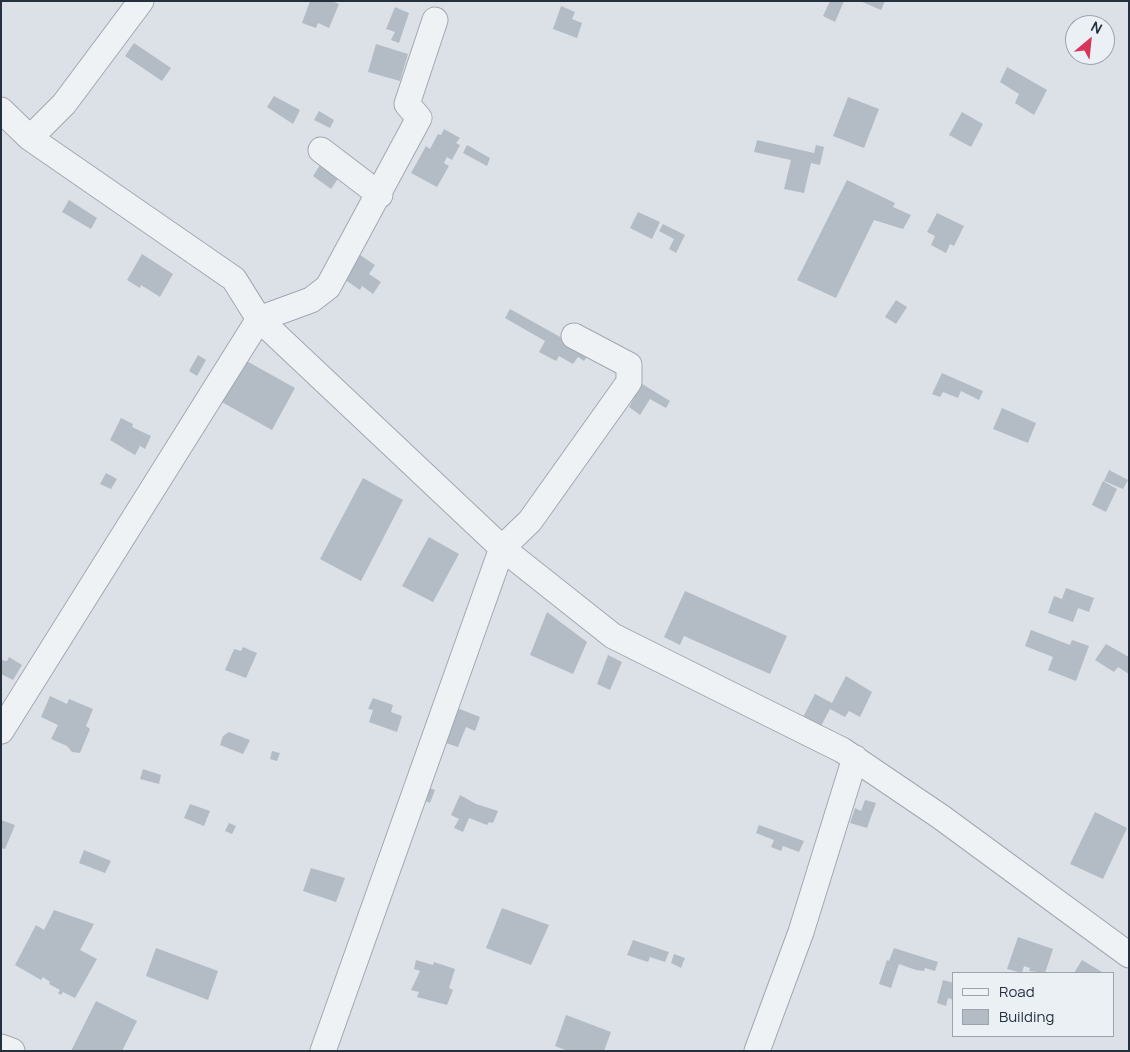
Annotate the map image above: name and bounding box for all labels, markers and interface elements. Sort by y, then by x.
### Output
north arrow [1065,15,1115,65]
text: N [1088,16,1106,38]
legend [952,972,1115,1037]
text: Road [999,981,1035,1002]
text: Building [999,1006,1054,1027]

